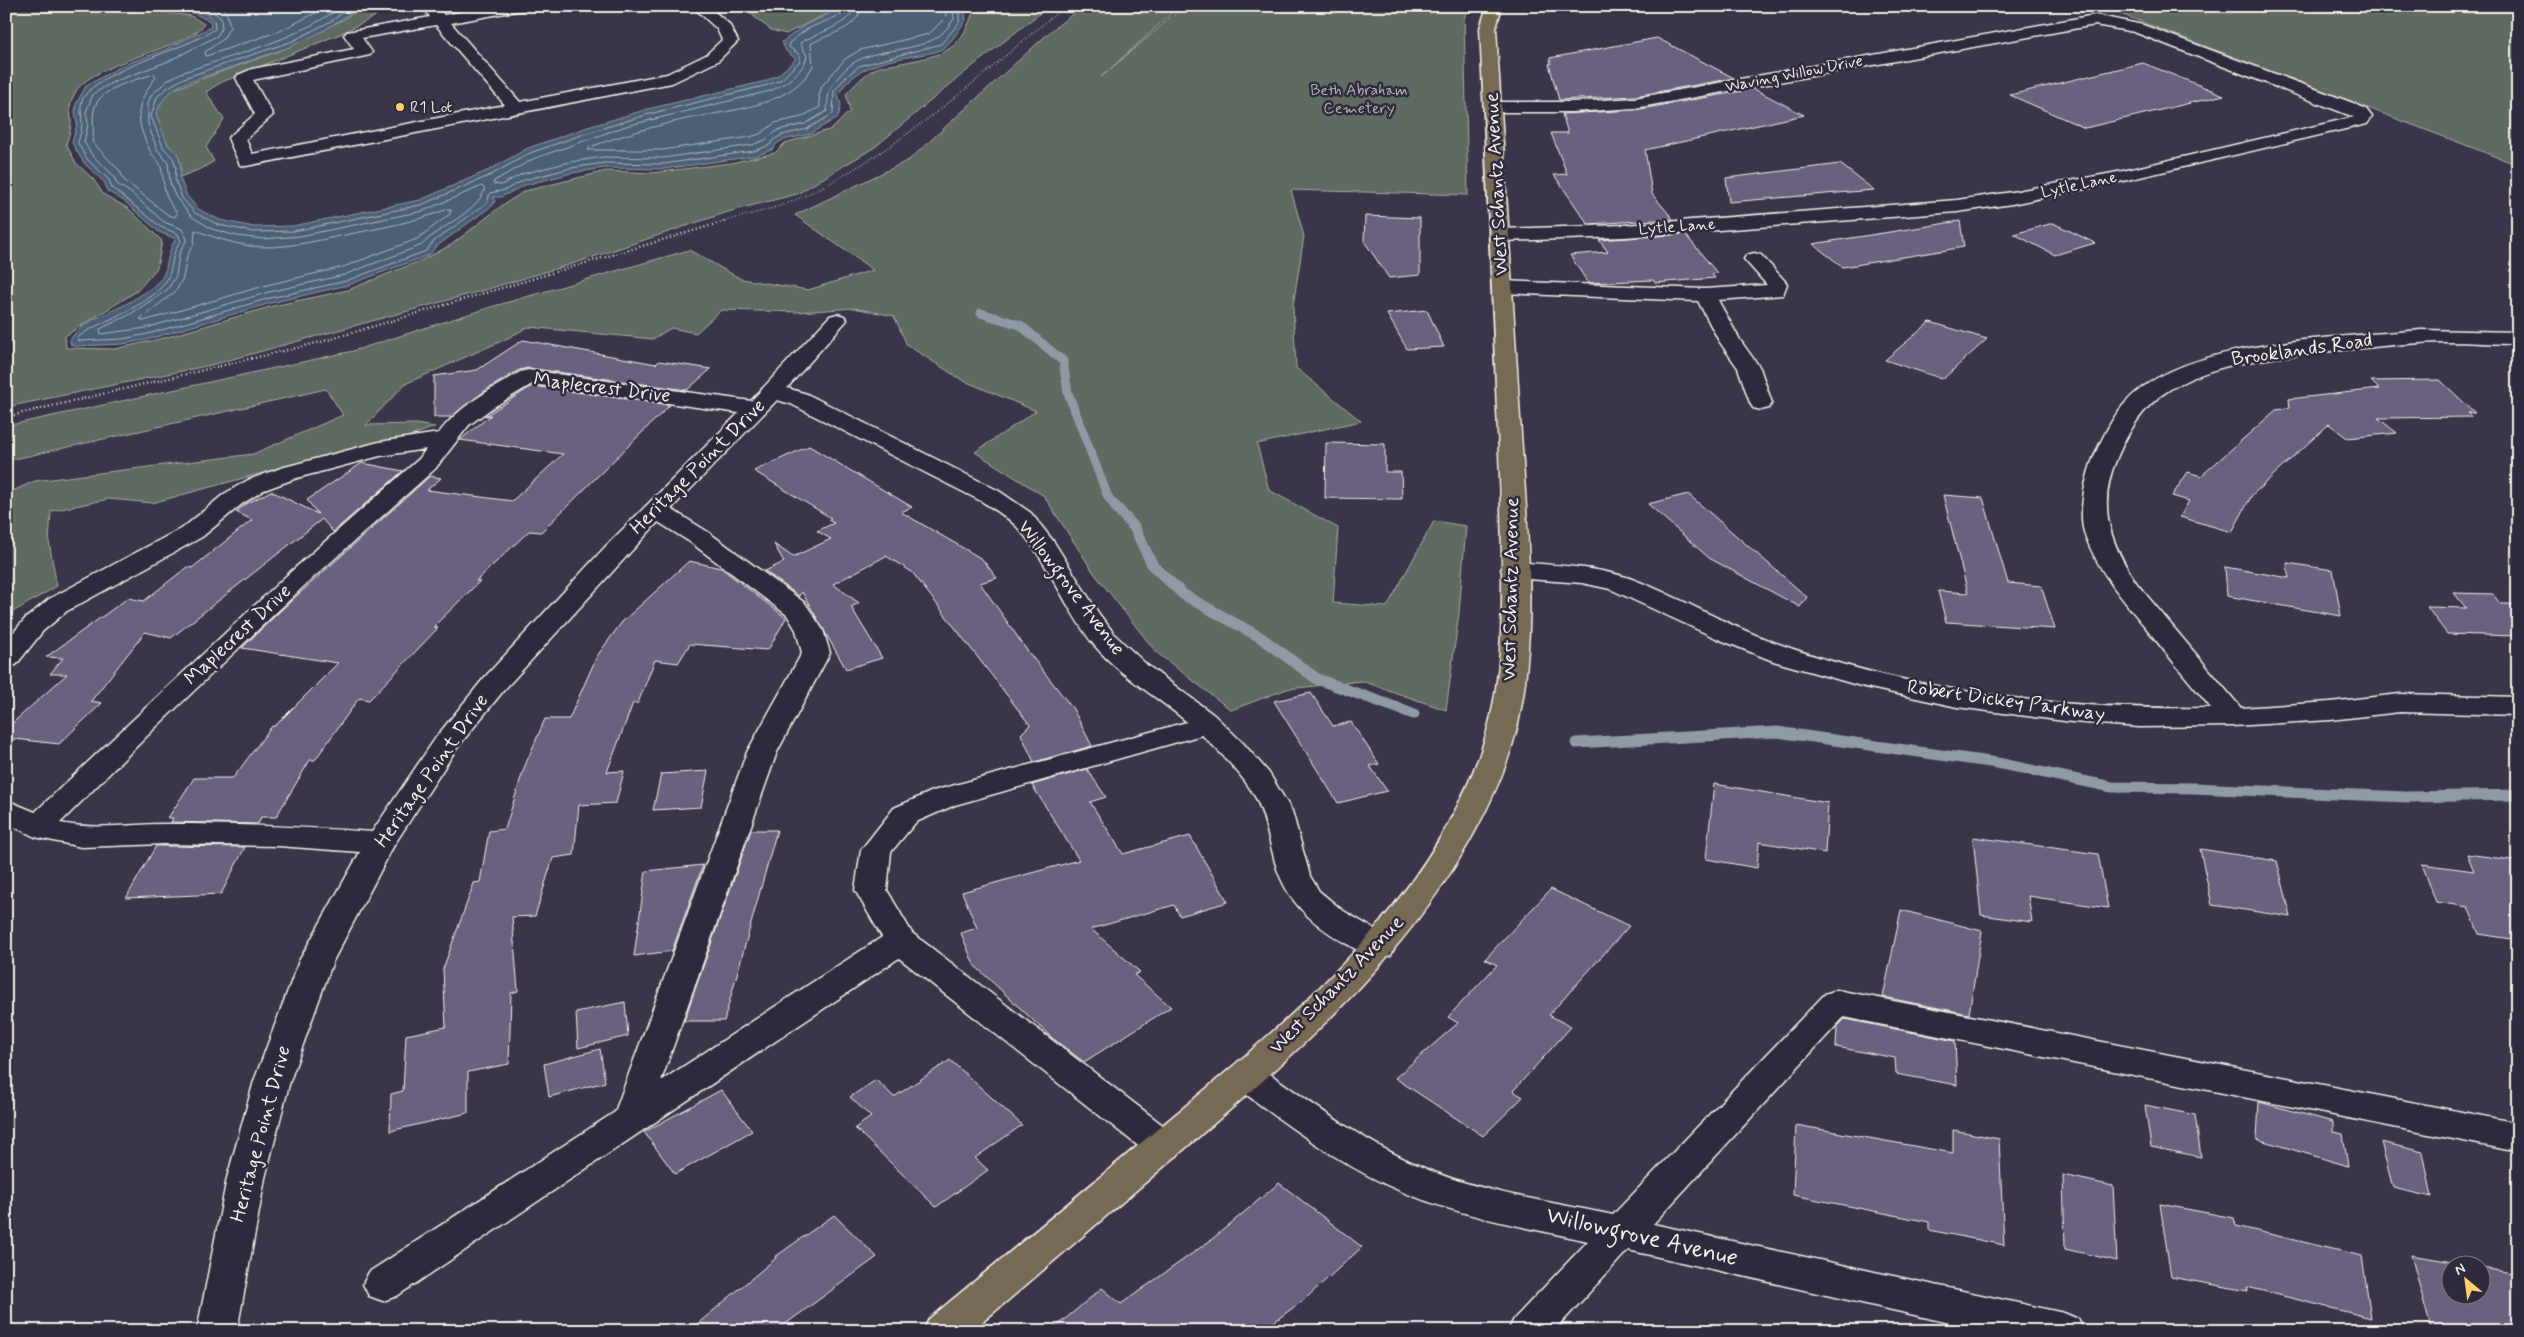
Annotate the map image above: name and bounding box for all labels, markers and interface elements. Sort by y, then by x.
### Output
street label: Waving Willow Drive [1723,50,1865,98]
park label: Beth Abraham Cemetery [1310,80,1408,119]
street label: West Schantz Avenue [1479,92,1515,276]
place label: R1 Lot [410,97,452,118]
marker: R1 Lot [394,101,406,113]
street label: Lytle Lane [2039,167,2119,203]
street label: Lytle Lane [1638,214,1717,240]
street label: Brooklands Road [2230,327,2374,373]
street label: Maplecrest Drive [532,366,672,410]
street label: Heritage Point Drive [624,393,772,541]
street label: West Schantz Avenue [1496,497,1526,681]
street label: Willowgrove Avenue [1010,515,1131,662]
street label: Maplecrest Drive [178,578,298,692]
street label: Robert Dickey Parkway [1905,674,2107,728]
street label: Heritage Point Drive [369,689,495,853]
street label: West Schantz Avenue [1264,910,1410,1060]
street label: Heritage Point Drive [224,1043,298,1225]
street label: Willowgrove Avenue [1542,1200,1741,1277]
north arrow [2442,1254,2492,1304]
text: N [2452,1259,2469,1280]

